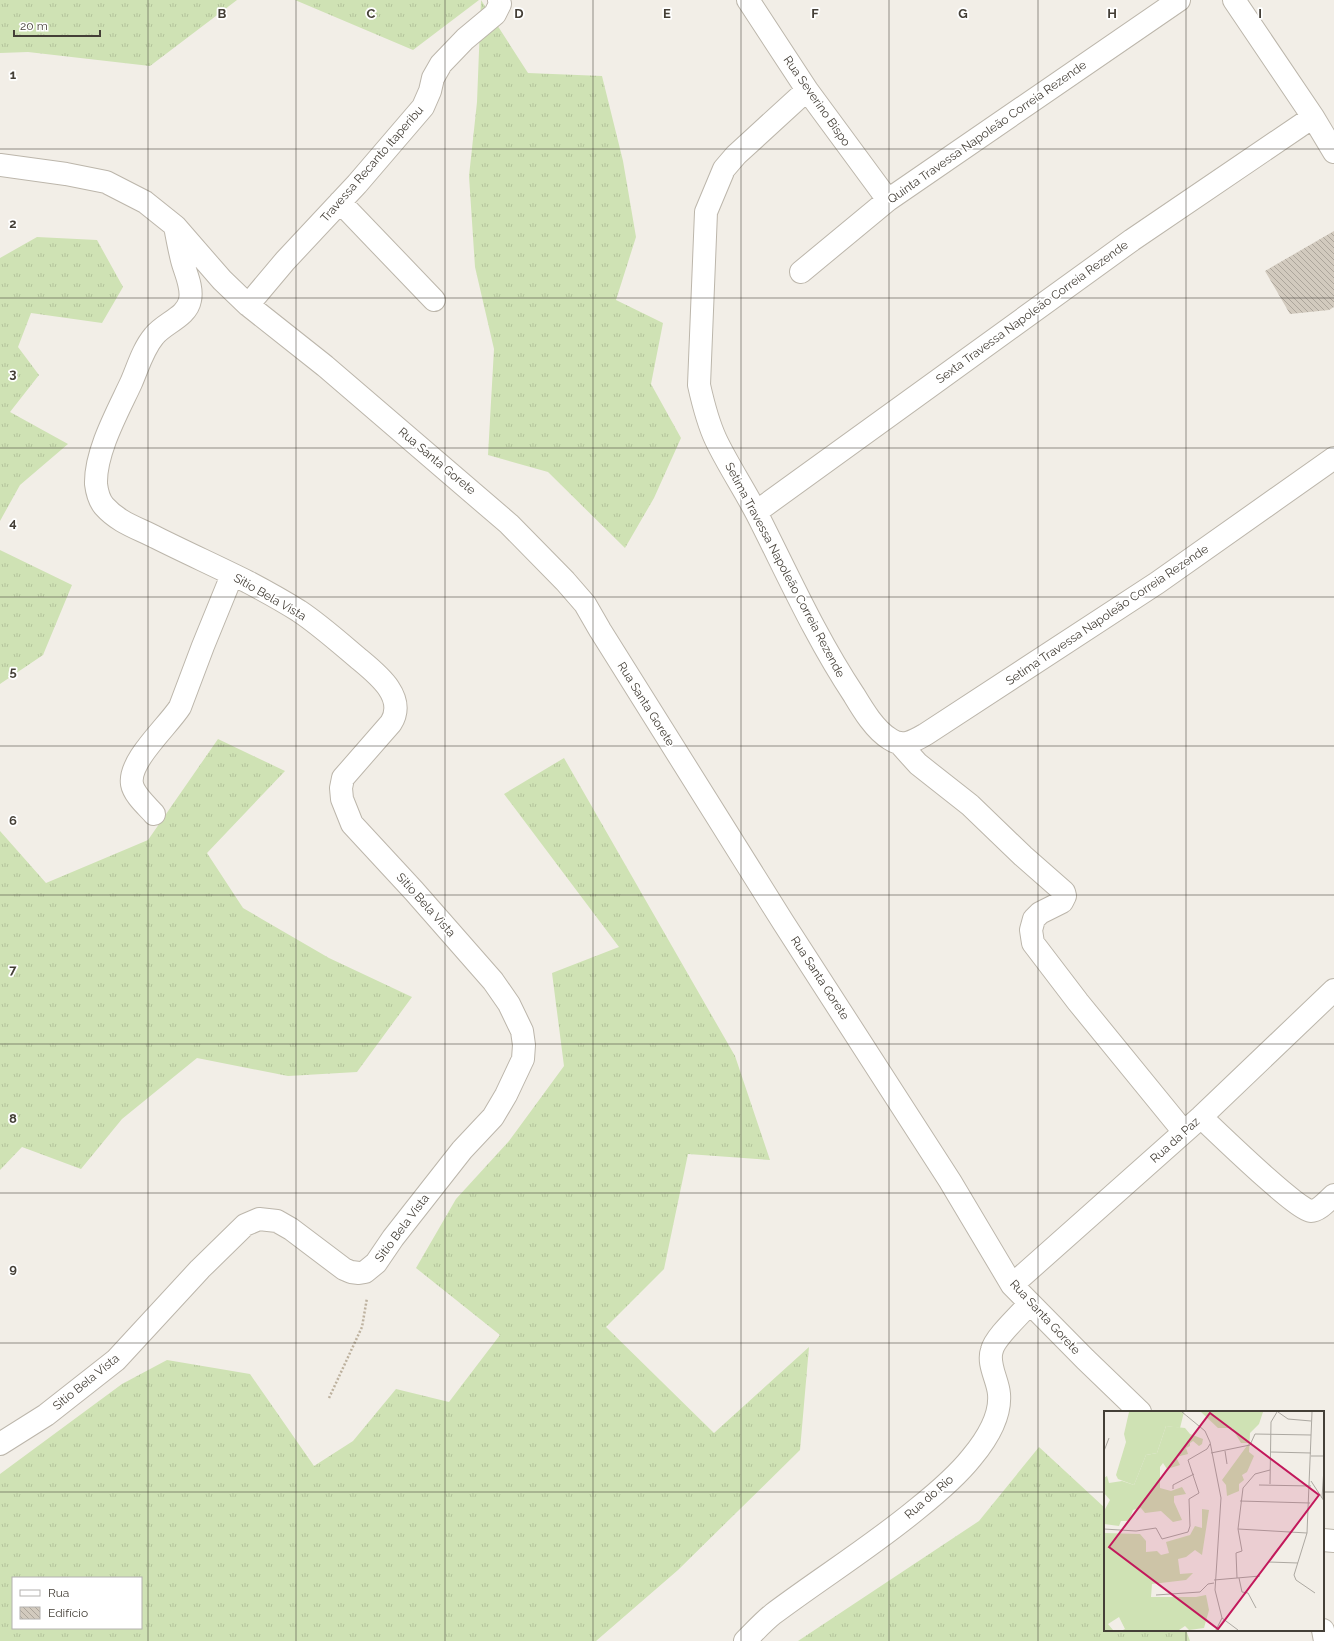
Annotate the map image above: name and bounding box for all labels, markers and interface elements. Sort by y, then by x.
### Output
text: B [218,6,227,21]
text: C [367,6,376,21]
text: D [514,6,524,21]
text: E [663,6,671,21]
text: F [811,6,819,21]
text: G [958,6,968,21]
text: H [1107,6,1117,21]
text: I [1258,6,1262,21]
scale bar [14,12,100,38]
text: 20 m [20,19,48,33]
street label: Rua Severino Bispo [781,53,853,149]
street label: Quinta Travessa Napoleão Correia Rezende [885,58,1089,206]
text: 1 [10,67,17,82]
street label: Travessa Recanto Itaperibu [318,103,426,225]
text: 2 [9,216,17,231]
street label: Sexta Travessa Napoleão Correia Rezende [933,238,1131,386]
text: 3 [9,366,17,381]
street label: Rua Santa Gorete [396,425,478,497]
street label: Setima Travessa Napoleão Correia Rezende [722,460,848,680]
text: 4 [9,515,17,530]
street label: Setima Travessa Napoleão Correia Rezende [1003,542,1211,688]
street label: Sitio Bela Vista [231,571,309,623]
street label: Rua Santa Gorete [614,659,678,749]
text: 5 [9,664,17,679]
text: 6 [9,813,17,828]
street label: Sitio Bela Vista [394,870,458,940]
street label: Rua Santa Gorete [788,934,852,1022]
text: 7 [9,962,17,977]
text: 8 [9,1111,17,1126]
street label: Rua da Paz [1148,1114,1203,1166]
street label: Sitio Bela Vista [372,1191,432,1265]
text: 9 [9,1261,17,1276]
street label: Rua Santa Gorete [1007,1277,1083,1357]
street label: Sitio Bela Vista [50,1351,122,1413]
inset map [1104,1411,1324,1631]
street label: Rua do Rio [902,1472,956,1522]
legend [12,1577,142,1629]
text: Rua [48,1586,69,1600]
text: Edifício [48,1606,88,1620]

